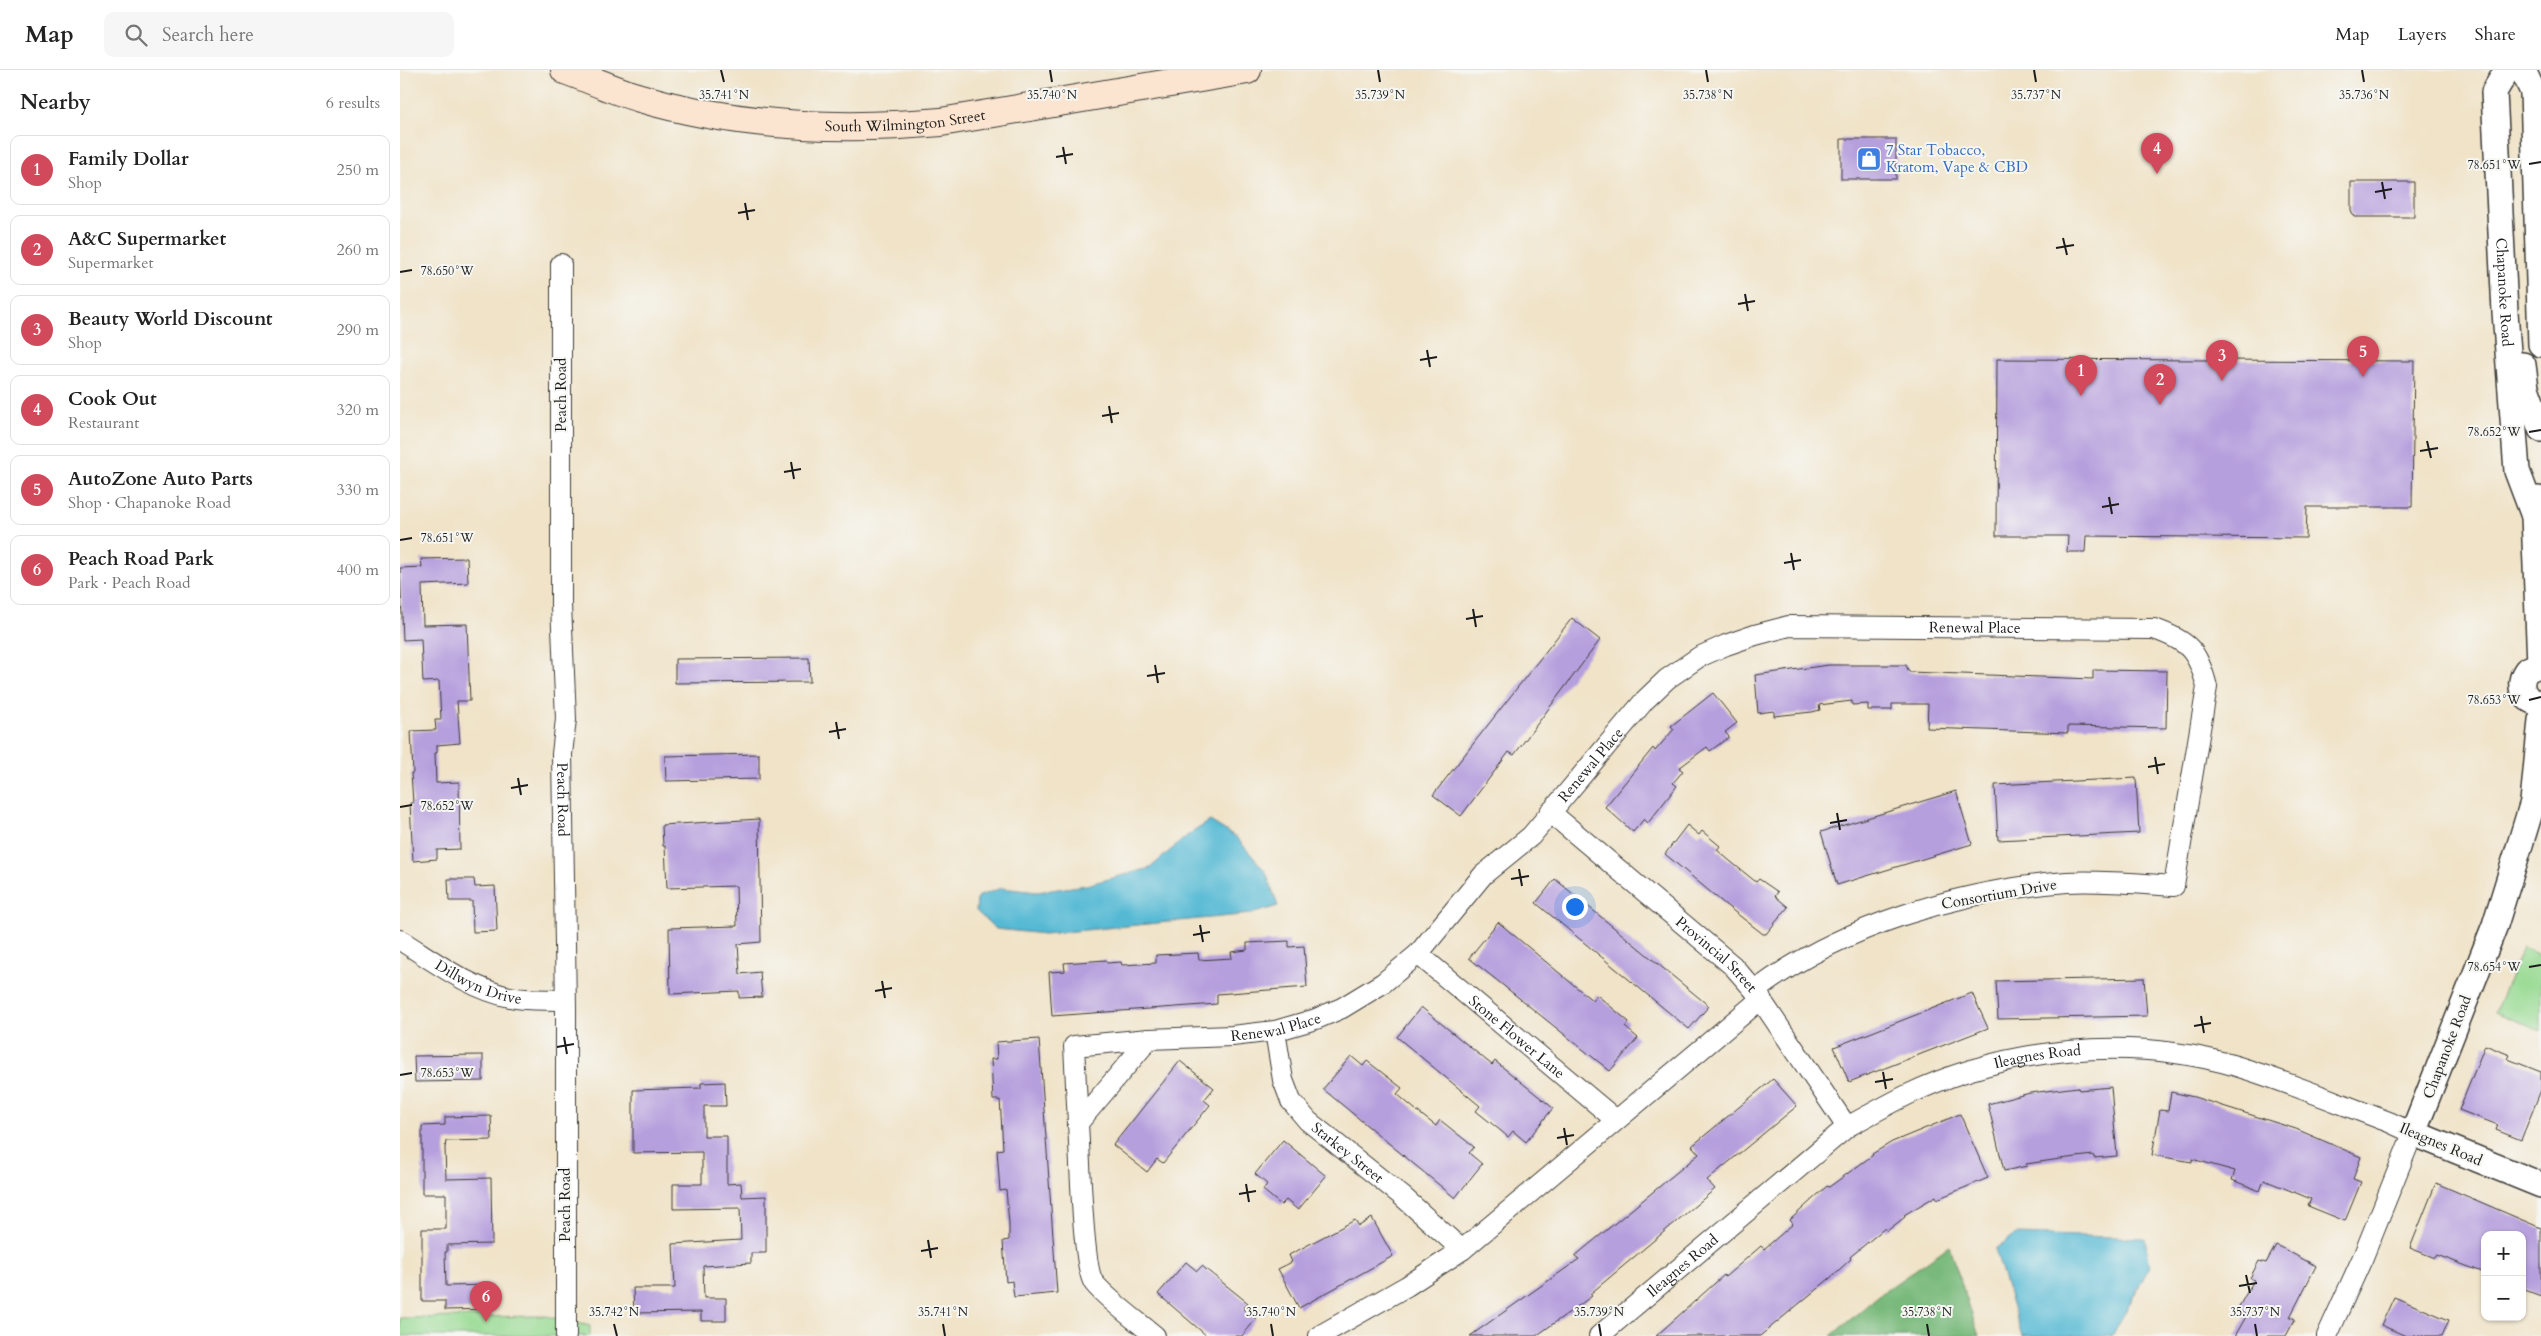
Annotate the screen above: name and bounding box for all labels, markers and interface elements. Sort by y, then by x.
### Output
search box [104,12,454,57]
text: Map [25,18,74,51]
icon: search [122,21,150,49]
text: Search here [162,22,254,48]
text: Map [2335,22,2370,47]
text: Layers [2398,22,2447,47]
text: Share [2475,22,2516,47]
text: 35.741°N [699,87,750,103]
text: 35.740°N [1027,87,1078,103]
text: 35.739°N [1355,87,1406,103]
text: 35.738°N [1683,87,1734,103]
text: 35.737°N [2011,87,2062,103]
text: 35.736°N [2339,87,2390,103]
text: Nearby [20,88,91,117]
text: 6 results [326,92,380,114]
street label: South Wilmington Street [825,105,987,136]
pin: 4 [2141,133,2173,174]
place label: 7 Star Tobacco, Kratom, Vape & CBD [1886,140,2028,177]
text: Family Dollar [68,146,189,172]
shop icon: 7 Star Tobacco, Kratom, Vape & CBD [1856,146,1882,172]
text: 78.651°W [2467,157,2521,173]
text: 1 [33,159,41,181]
text: 250 m [337,159,379,181]
text: Shop [68,172,102,194]
text: A&C Supermarket [68,226,226,252]
street label: Chapanoke Road [2491,237,2518,347]
text: 2 [33,239,41,261]
text: 260 m [337,239,379,261]
text: Supermarket [68,252,154,274]
text: 78.650°W [420,263,474,279]
text: Beauty World Discount [68,306,272,332]
text: 3 [33,319,41,341]
text: 290 m [337,319,379,341]
text: Shop [68,332,102,354]
pin: 5 [2347,336,2379,377]
pin: 3 [2206,340,2238,381]
pin: 1 [2065,355,2097,396]
street label: Peach Road [551,358,571,432]
pin: 2 [2144,364,2176,405]
text: Cook Out [68,386,157,412]
text: 4 [33,399,41,421]
text: 320 m [337,399,379,421]
text: Restaurant [68,412,139,434]
text: 78.652°W [2467,424,2521,440]
text: AutoZone Auto Parts [68,466,253,492]
text: 5 [33,479,41,501]
text: 330 m [337,479,379,501]
text: Shop · Chapanoke Road [68,492,231,514]
text: 78.651°W [420,530,474,546]
text: Peach Road Park [68,546,214,572]
text: 6 [33,559,41,581]
text: 400 m [337,559,379,581]
text: Park · Peach Road [68,572,191,594]
street label: Renewal Place [1929,617,2021,638]
text: 78.653°W [2467,692,2521,708]
street label: Renewal Place [1553,723,1628,807]
street label: Peach Road [552,762,573,837]
text: 78.652°W [420,798,474,814]
street label: Consortium Drive [1940,874,2058,914]
your location [1562,894,1588,920]
street label: Provincial Street [1671,912,1762,997]
street label: Dillwyn Drive [431,955,523,1009]
text: 78.654°W [2467,959,2521,975]
street label: Stone Flower Lane [1465,991,1569,1083]
street label: Chapanoke Road [2418,992,2476,1102]
street label: Renewal Place [1230,1008,1324,1046]
street label: Ileagnes Road [1992,1040,2082,1073]
text: 78.653°W [420,1065,474,1081]
street label: Starkey Street [1307,1118,1388,1188]
street label: Ileagnes Road [2397,1118,2485,1170]
street label: Peach Road [555,1168,575,1242]
street label: Ileagnes Road [1642,1230,1722,1302]
map controls [2481,1231,2526,1321]
button: + [2481,1231,2526,1276]
button: − [2481,1276,2526,1321]
pin: 6 [470,1281,502,1322]
text: 35.742°N [589,1304,640,1320]
text: 35.741°N [918,1304,969,1320]
text: 35.740°N [1246,1304,1297,1320]
text: 35.739°N [1574,1304,1625,1320]
text: 35.738°N [1902,1304,1953,1320]
text: 35.737°N [2230,1304,2281,1320]

